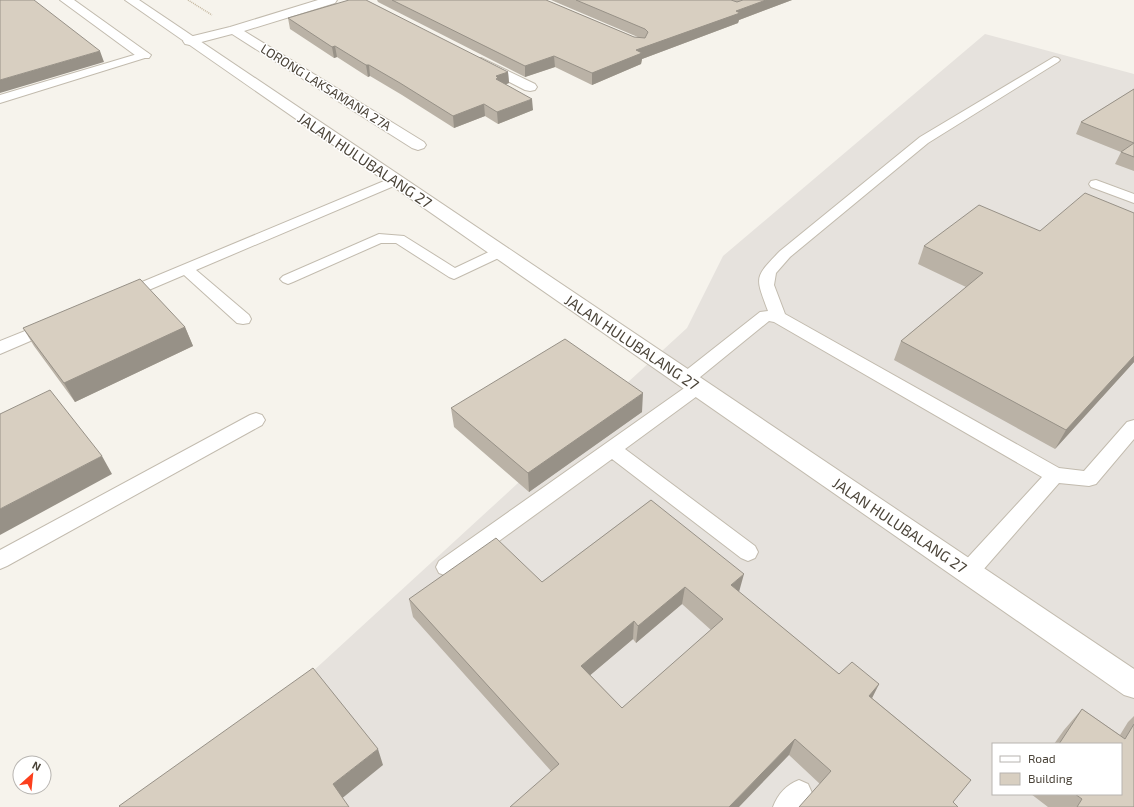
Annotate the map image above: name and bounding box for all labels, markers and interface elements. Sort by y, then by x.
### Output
street label: LORONG LAKSAMANA 27A [258,40,394,134]
street label: JALAN HULUBALANG 27 [294,108,436,212]
street label: JALAN HULUBALANG 27 [561,290,703,394]
street label: JALAN HULUBALANG 27 [829,473,971,577]
legend [992,743,1122,795]
text: Road [1028,751,1056,765]
north arrow [12,755,52,795]
text: N [30,758,43,773]
text: Building [1028,771,1073,785]

